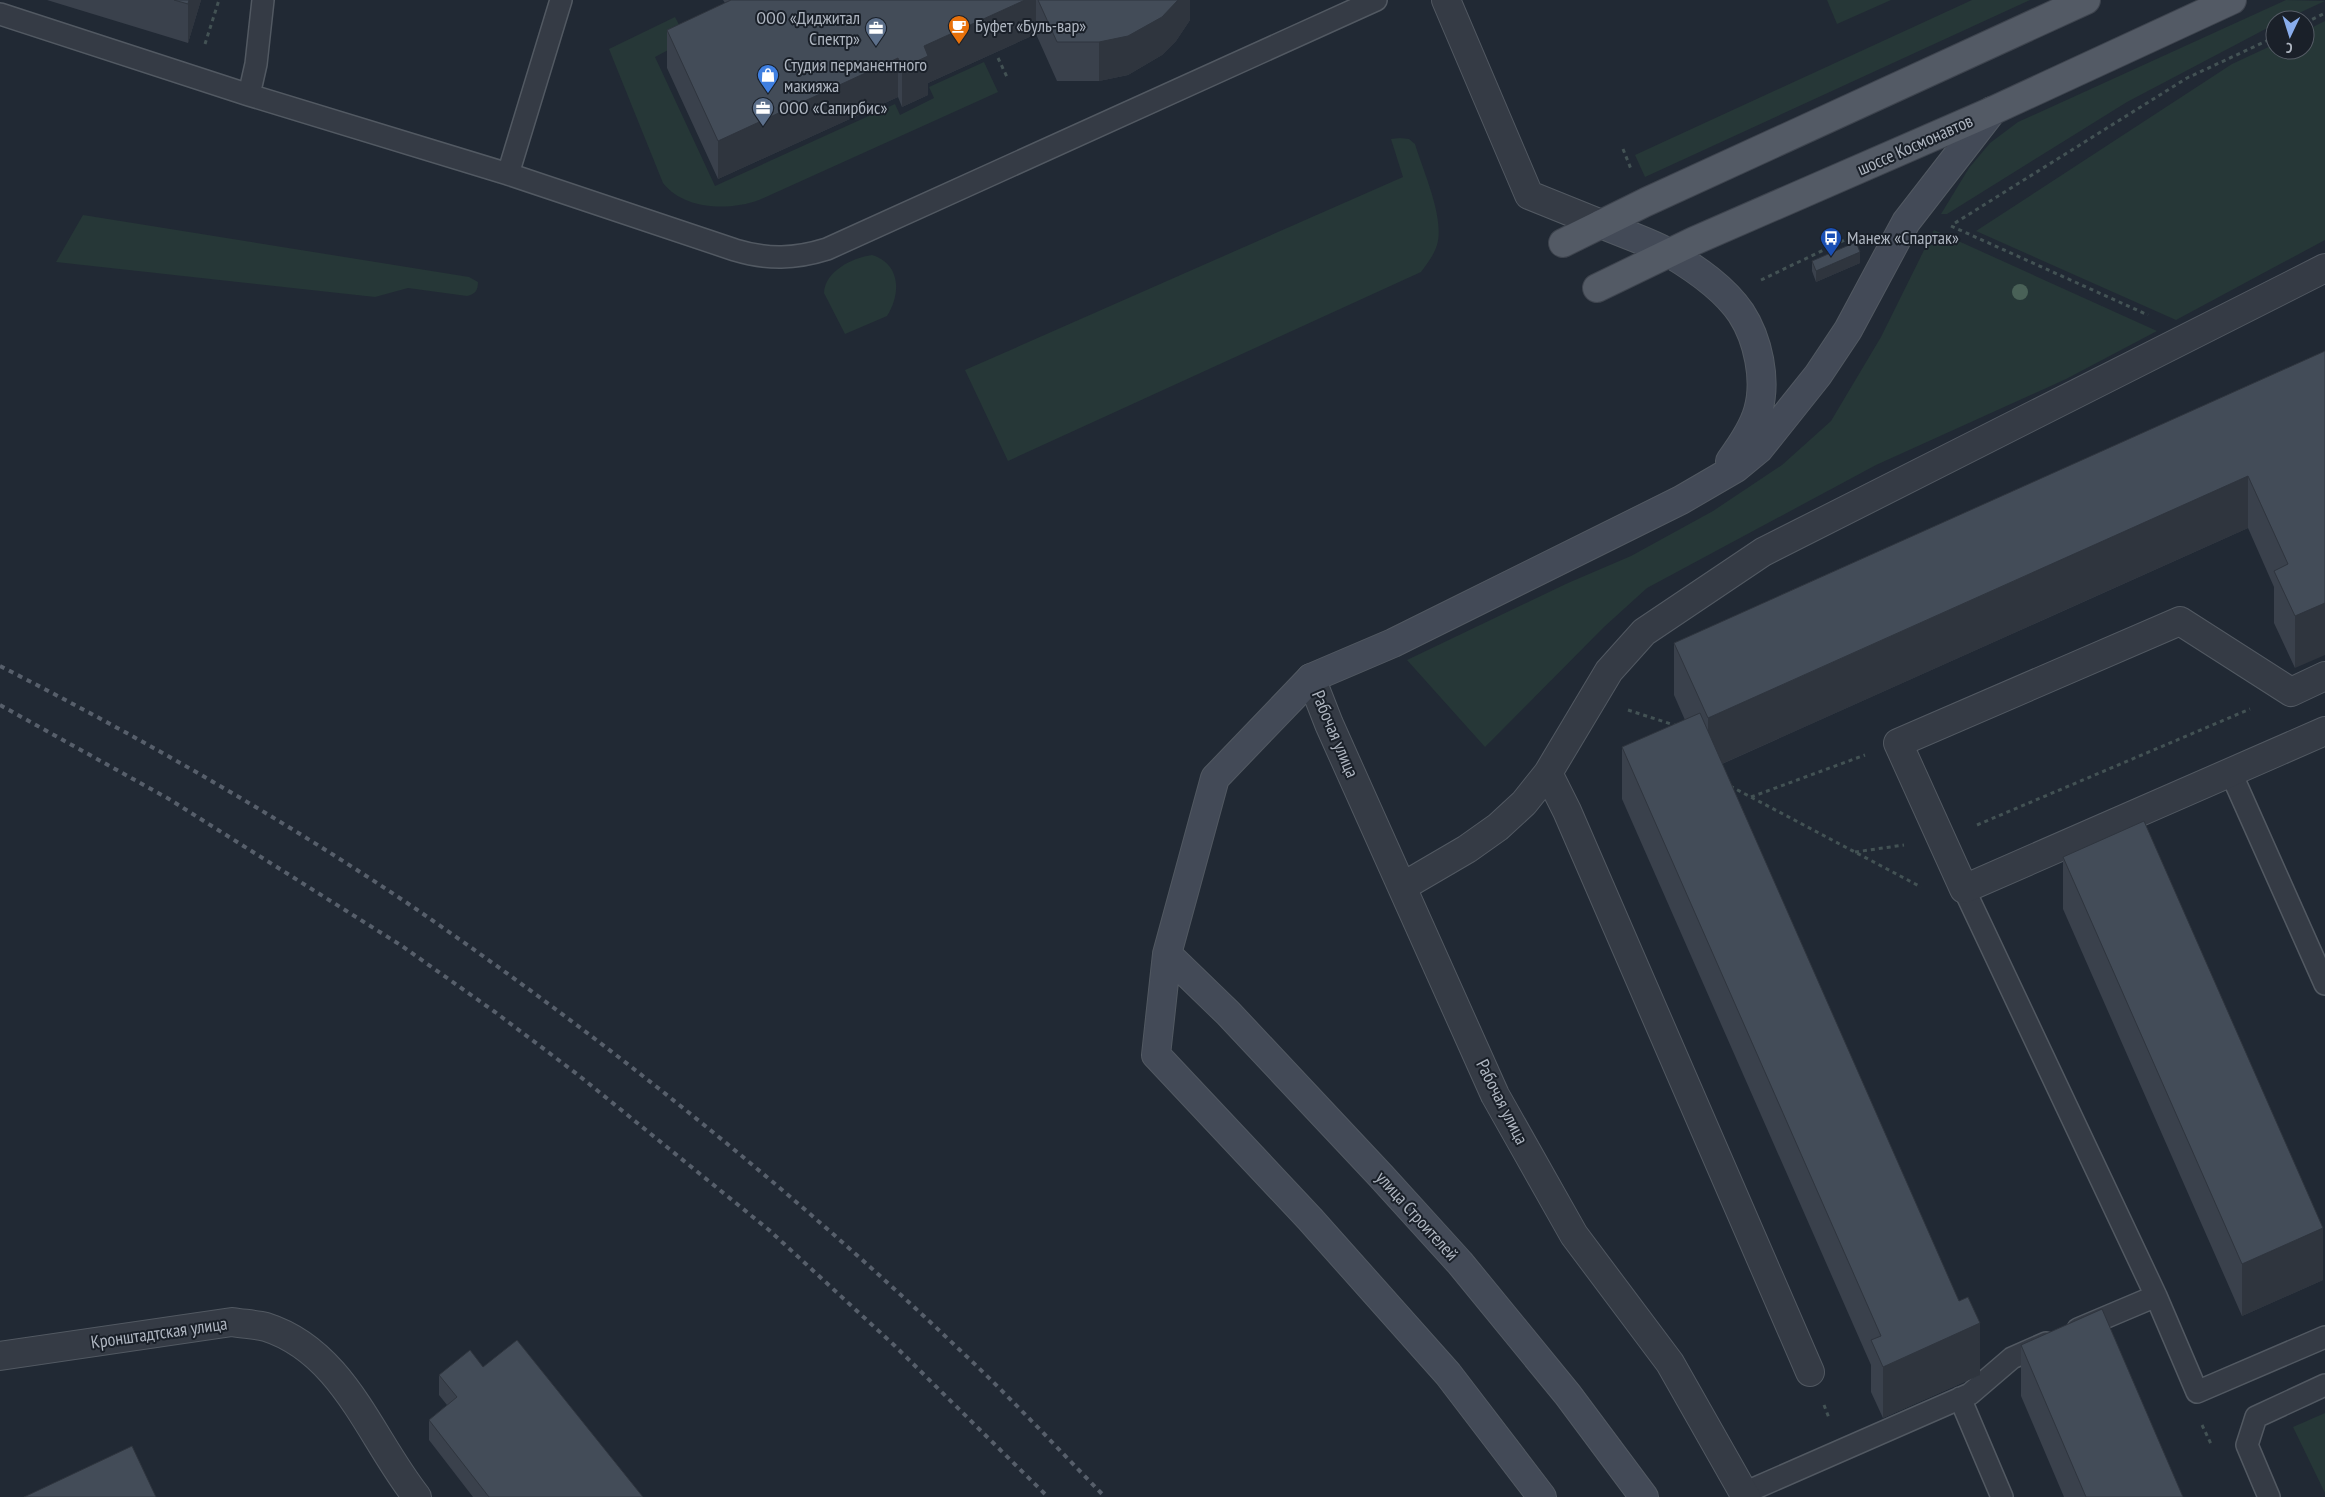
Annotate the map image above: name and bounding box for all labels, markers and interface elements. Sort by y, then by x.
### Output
place label: ООО «Диджитал Спектр» [756,6,860,50]
north arrow [2265,10,2315,60]
cafe icon: Буфет «Буль-вар» [947,14,971,45]
place label: Буфет «Буль-вар» [975,14,1086,37]
office icon: ООО «Диджитал Спектр» [864,16,888,47]
text: С [2285,39,2293,57]
place label: Студия перманентного макияжа [784,53,927,97]
shop icon: Студия перманентного макияжа [756,63,780,94]
office icon: ООО «Сапирбис» [751,96,775,127]
place label: ООО «Сапирбис» [779,96,887,119]
street label: шоссе Космонавтов [1853,109,1976,180]
bus stop icon: Манеж «Спартак» [1819,226,1843,257]
place label: Манеж «Спартак» [1847,226,1959,249]
street label: Рабочая улица [1307,687,1364,781]
street label: Рабочая улица [1471,1055,1534,1148]
street label: улица Строителей [1371,1166,1464,1265]
street label: Кронштадтская улица [89,1312,229,1353]

